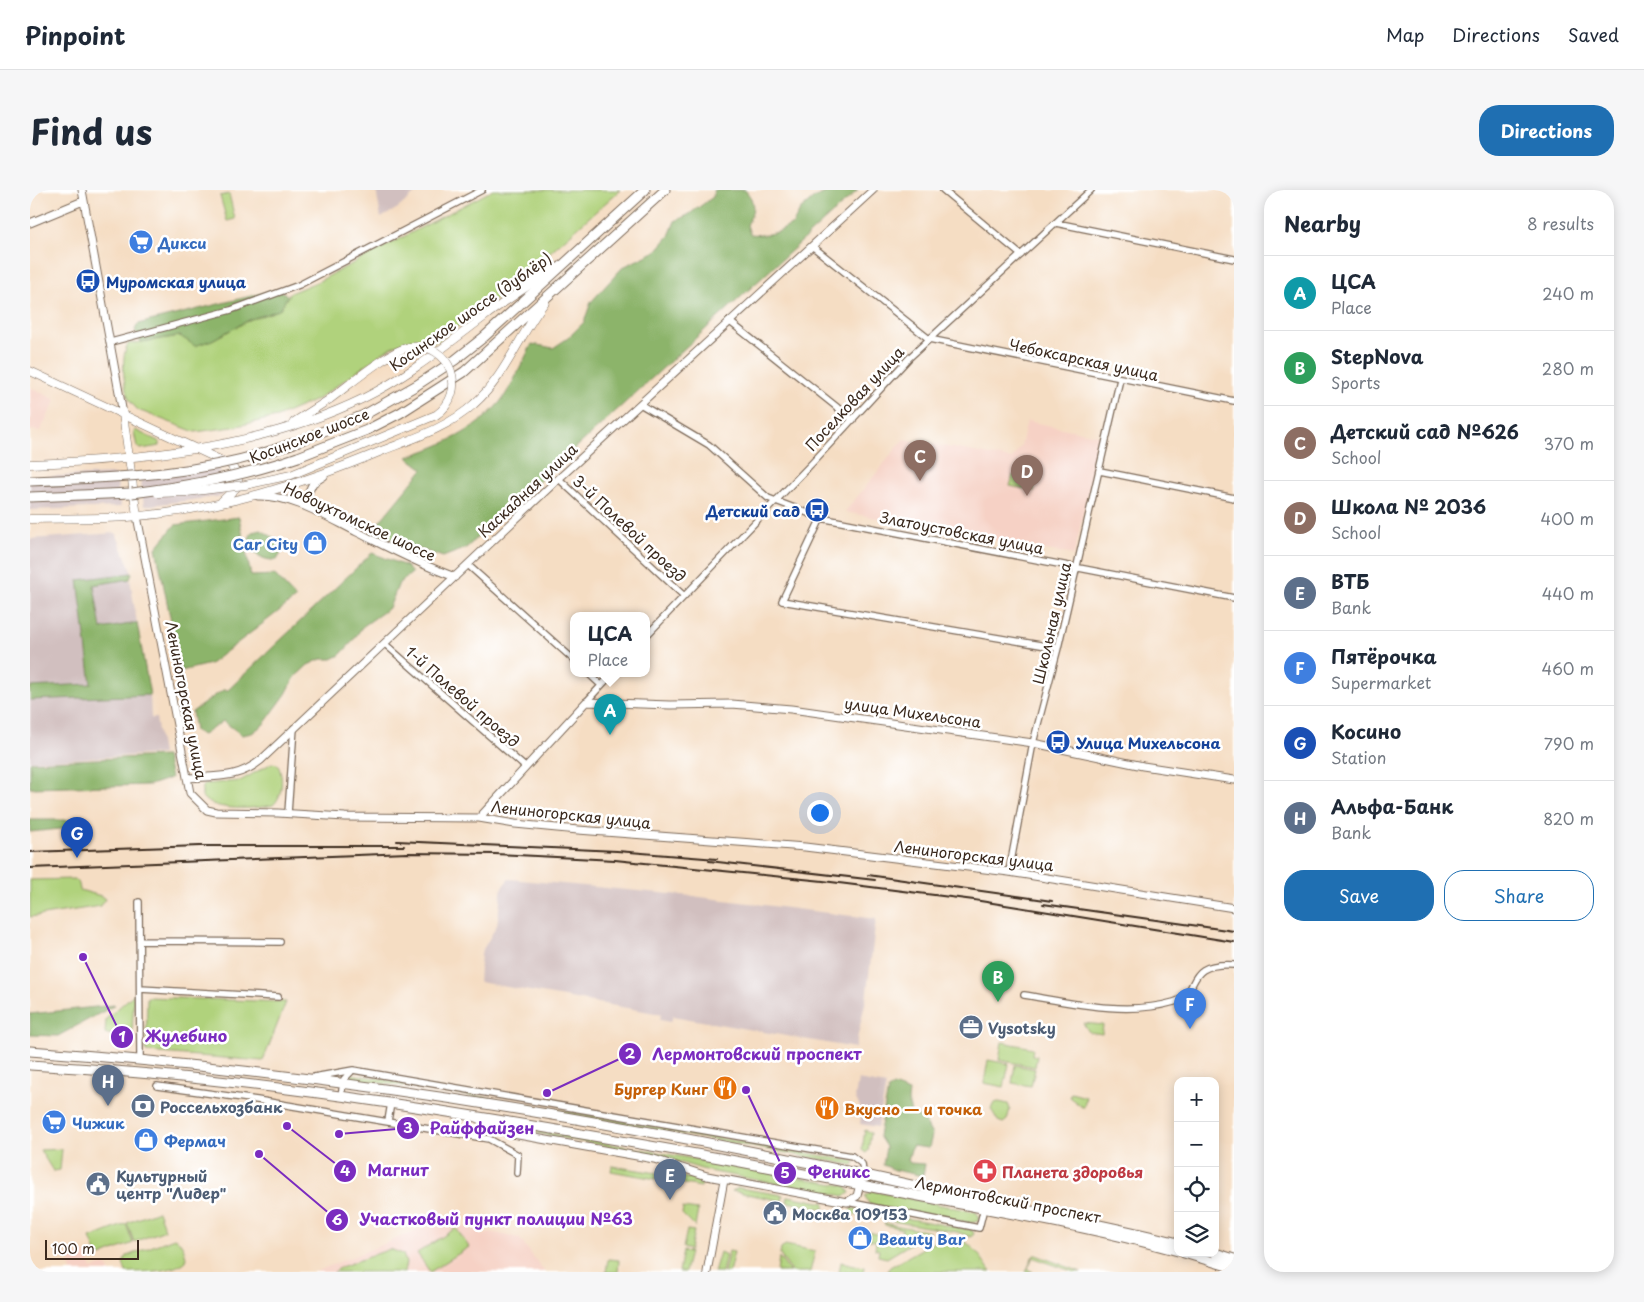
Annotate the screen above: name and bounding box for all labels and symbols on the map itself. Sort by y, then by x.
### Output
supermarket icon: Дикси [128,229,154,255]
place label: Дикси [157,231,207,254]
street label: Косинское шоссе (дублёр) [384,246,556,376]
bus stop icon: Муромская улица [75,268,101,294]
place label: Муромская улица [106,270,247,293]
street label: Чебоксарская улица [1007,332,1161,386]
street label: Поселковая улица [799,340,909,456]
street label: Косинское шоссе [246,402,372,468]
street label: Каскадная улица [472,437,583,543]
pin: C [904,440,936,481]
pin: D [1011,455,1043,496]
street label: 3-й Полевой проезд [568,469,692,587]
street label: Новоухтомское шоссе [280,476,440,566]
bus stop icon: Детский сад [804,497,830,523]
place label: Детский сад [705,499,800,522]
street label: Златоустовская улица [877,505,1046,559]
shop icon: Car City [302,530,328,556]
place label: Car City [233,532,298,555]
street label: Школьная улица [1026,559,1076,686]
street label: Лениногорская улица [160,619,214,782]
street label: 1-й Полевой проезд [401,640,525,752]
street label: улица Михельсона [843,691,984,733]
pin: A [594,694,626,735]
bus stop icon: Улица Михельсона [1045,729,1071,755]
place label: Улица Михельсона [1075,731,1221,754]
street label: Лениногорская улица [490,794,653,834]
your location [807,800,833,826]
pin: G [61,817,93,858]
street label: Лениногорская улица [893,834,1056,876]
pin: B [982,961,1014,1002]
pin: F [1174,988,1206,1029]
office icon: Vysotsky [958,1014,984,1040]
place label: Vysotsky [988,1016,1056,1039]
callout: Жулебино [110,1021,237,1052]
text: Жулебино [145,1023,227,1047]
text: 1 [118,1024,126,1047]
callout: Лермонтовский проспект [617,1038,872,1069]
text: 2 [625,1041,636,1064]
text: Лермонтовский проспект [652,1041,862,1065]
pin: H [92,1065,124,1106]
restaurant icon: Бургер Кинг [712,1075,738,1101]
place label: Бургер Кинг [614,1077,709,1100]
bank icon: Россельхозбанк [130,1093,156,1119]
place label: Россельхозбанк [160,1095,283,1118]
restaurant icon: Вкусно — и точка [814,1095,840,1121]
place label: Вкусно — и точка [844,1097,983,1120]
supermarket icon: Чижик [41,1109,67,1135]
place label: Чижик [72,1111,125,1134]
callout: Райффайзен [395,1112,544,1143]
text: 3 [403,1115,413,1138]
text: Райффайзен [430,1115,534,1139]
shop icon: Фермач [133,1127,159,1153]
place label: Фермач [164,1129,226,1152]
callout: Магнит [332,1155,438,1186]
text: Магнит [368,1157,429,1181]
callout: Феникс [773,1157,880,1188]
text: 4 [340,1158,350,1181]
pharmacy icon: Планета здоровья [972,1158,998,1184]
pin: E [654,1159,686,1200]
text: Феникс [808,1159,870,1183]
text: 5 [780,1160,790,1183]
place label: Планета здоровья [1002,1160,1143,1183]
place label: Культурный центр "Лидер" [116,1164,227,1204]
street label: Лермонтовский проспект [913,1170,1103,1228]
public building icon: Культурный центр "Лидер" [85,1171,111,1197]
public building icon: Москва 109153 [762,1200,788,1226]
place label: Москва 109153 [792,1202,908,1225]
callout: Участковый пункт полиции №63 [324,1204,643,1235]
text: Участковый пункт полиции №63 [359,1206,633,1230]
text: 6 [332,1207,343,1230]
shop icon: Beauty Bar [847,1225,873,1251]
place label: Beauty Bar [878,1227,966,1250]
scale bar [45,1237,139,1260]

